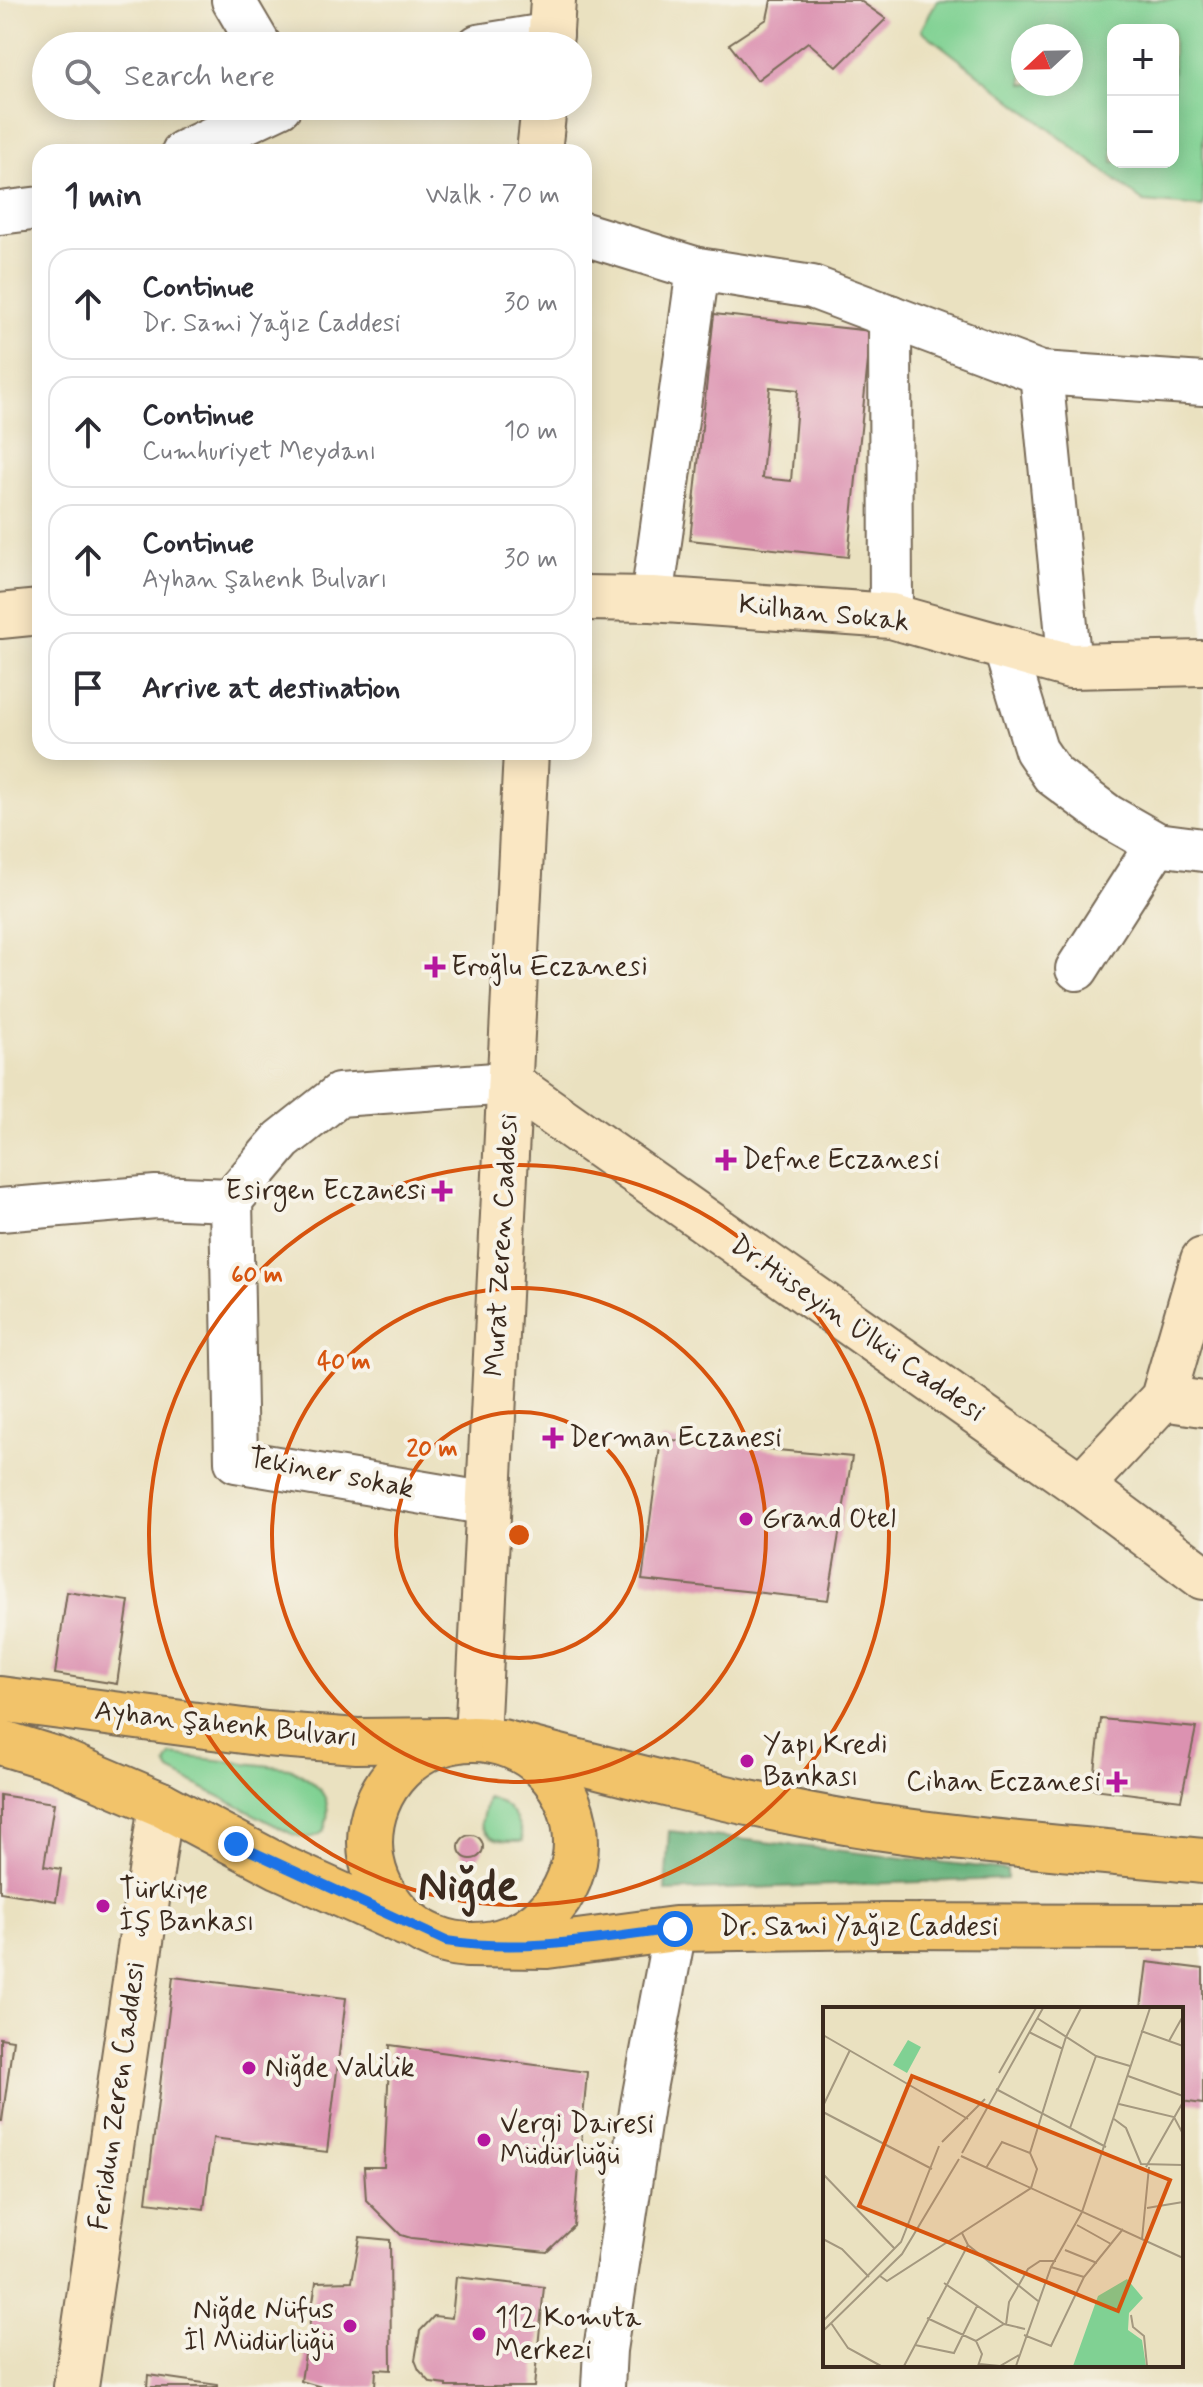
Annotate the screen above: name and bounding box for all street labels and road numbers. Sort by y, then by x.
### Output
street label: Külhan Sokak [737,587,911,641]
street label: Murat Zeren Caddesi [477,1113,527,1377]
street label: Dr.Hüseyin Ülkü Caddesi [722,1227,992,1431]
street label: Tekiner sokak [245,1440,417,1508]
street label: Ayhan Şahenk Bulvarı [93,1693,359,1757]
street label: Dr. Sami Yağız Caddesi [720,1909,998,1946]
street label: Feridun Zeren Caddesi [81,1959,155,2233]

